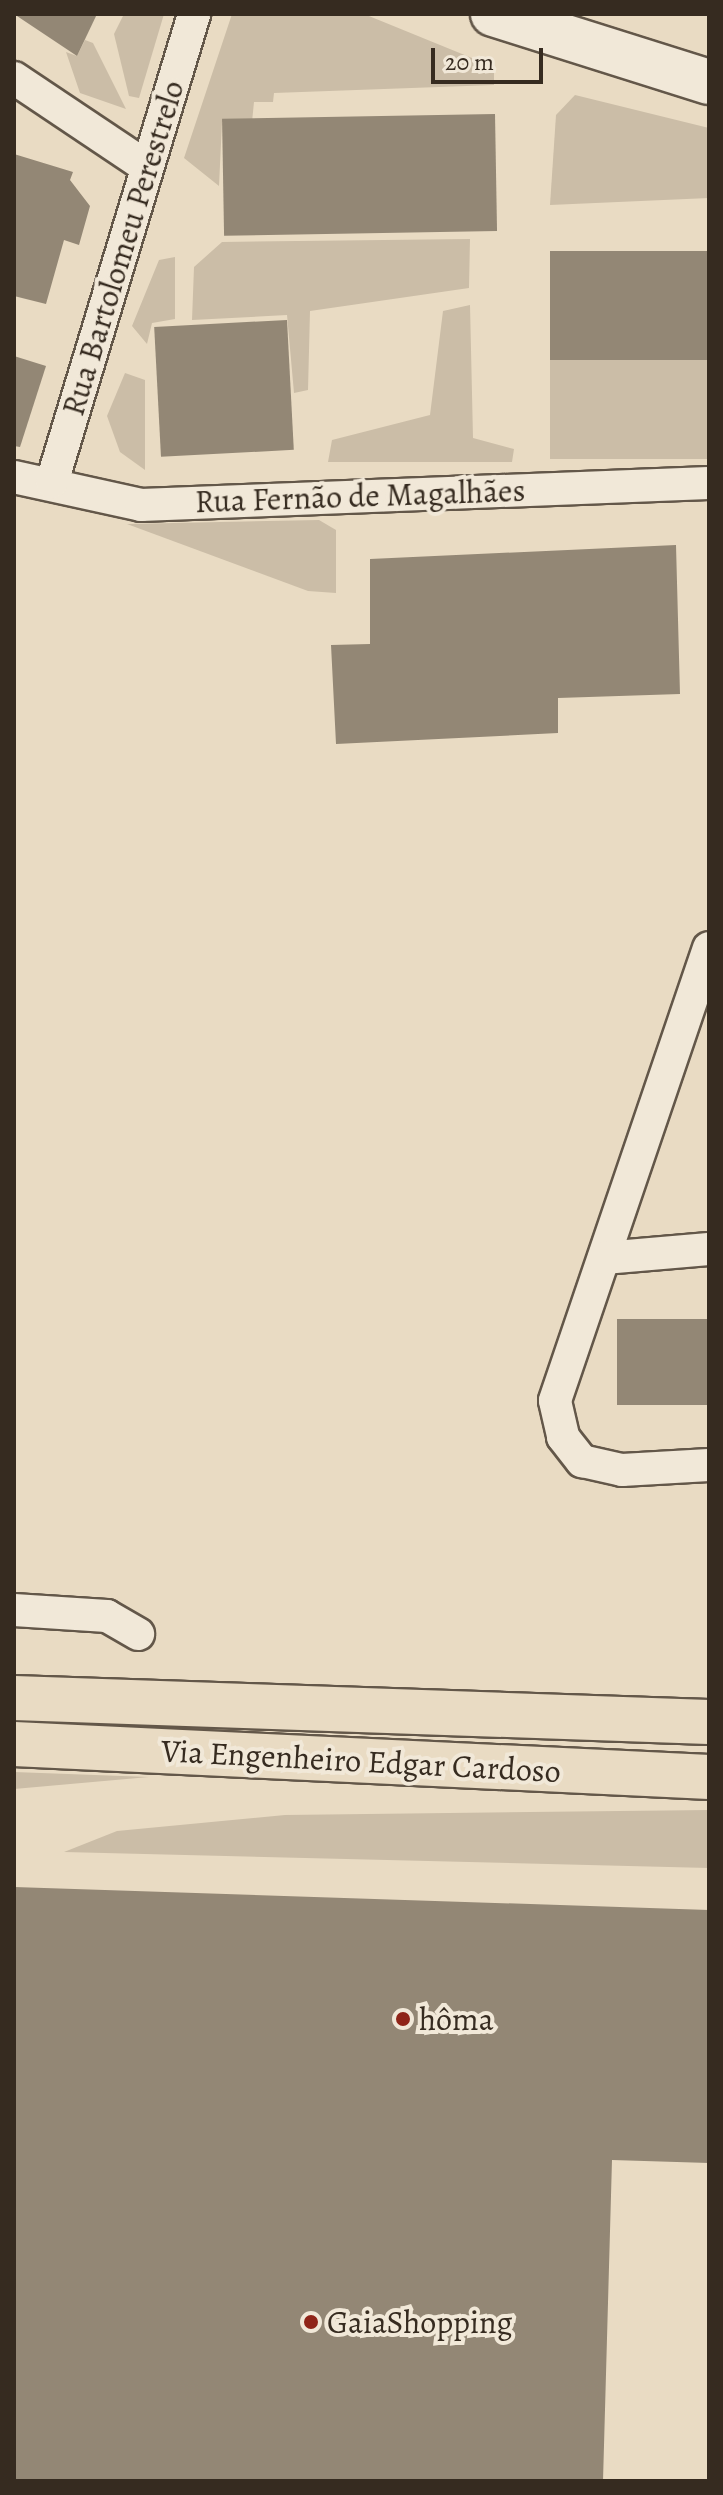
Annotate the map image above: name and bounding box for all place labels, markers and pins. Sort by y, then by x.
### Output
place label: hôma [419,2000,494,2038]
marker: hôma [394,2010,412,2028]
place label: GaiaShopping [327,2303,513,2341]
marker: GaiaShopping [302,2313,320,2331]

